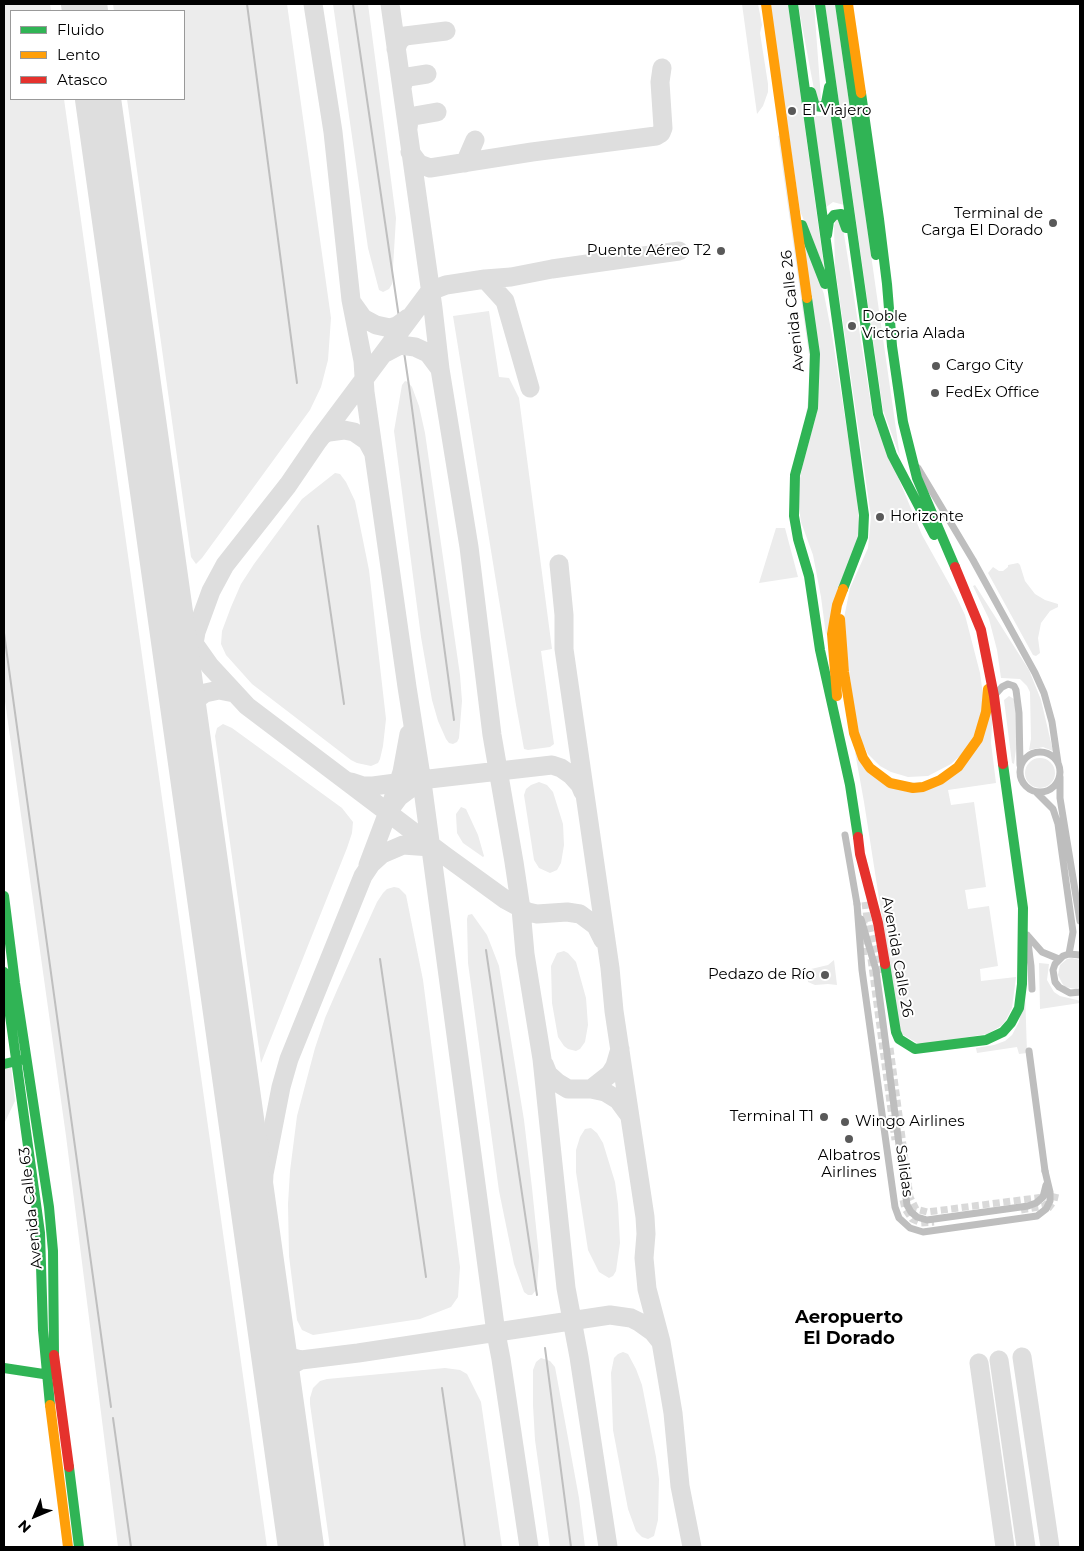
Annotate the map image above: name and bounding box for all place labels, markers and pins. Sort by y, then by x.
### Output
place label: El Viajero [802,102,871,120]
marker: El Viajero [786,105,798,117]
place label: Terminal de Carga El Dorado [921,205,1043,240]
marker: Terminal de Carga El Dorado [1047,217,1059,229]
place label: Puente Aéreo T2 [587,242,711,260]
marker: Puente Aéreo T2 [715,245,727,257]
place label: Doble Victoria Alada [862,308,965,343]
marker: Doble Victoria Alada [846,320,858,332]
place label: Cargo City [946,357,1023,375]
marker: Cargo City [930,360,942,372]
place label: FedEx Office [945,384,1039,402]
marker: FedEx Office [929,387,941,399]
place label: Horizonte [890,508,963,526]
marker: Horizonte [874,511,886,523]
place label: Pedazo de Río [708,966,815,984]
marker: Pedazo de Río [819,969,831,981]
place label: Terminal T1 [730,1108,814,1126]
marker: Terminal T1 [818,1111,830,1123]
place label: Wingo Airlines [855,1113,964,1131]
marker: Wingo Airlines [839,1116,851,1128]
marker: Albatros Airlines [843,1133,855,1145]
place label: Albatros Airlines [818,1147,880,1182]

